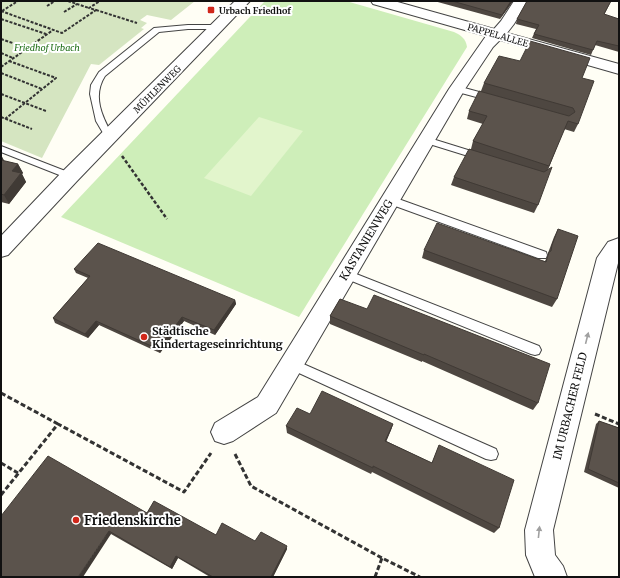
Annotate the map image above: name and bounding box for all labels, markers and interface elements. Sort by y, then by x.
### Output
marker: Urbach Friedhof [206,5,216,15]
place label: Urbach Friedhof [219,5,291,16]
street label: PAPPELALLEE [466,21,530,49]
park label: Friedhof Urbach [13,42,80,53]
street label: MÜHLENWEG [131,63,183,115]
street label: KASTANIENWEG [336,197,396,283]
place label: Städtische Kindertageseinrichtung [152,324,283,351]
marker: Städtische Kindertageseinrichtung [139,332,149,342]
one-way arrow [584,332,590,344]
street label: IM URBACHER FELD [550,351,590,461]
place label: Friedenskirche [84,512,181,529]
marker: Friedenskirche [71,515,81,525]
one-way arrow [536,526,543,538]

